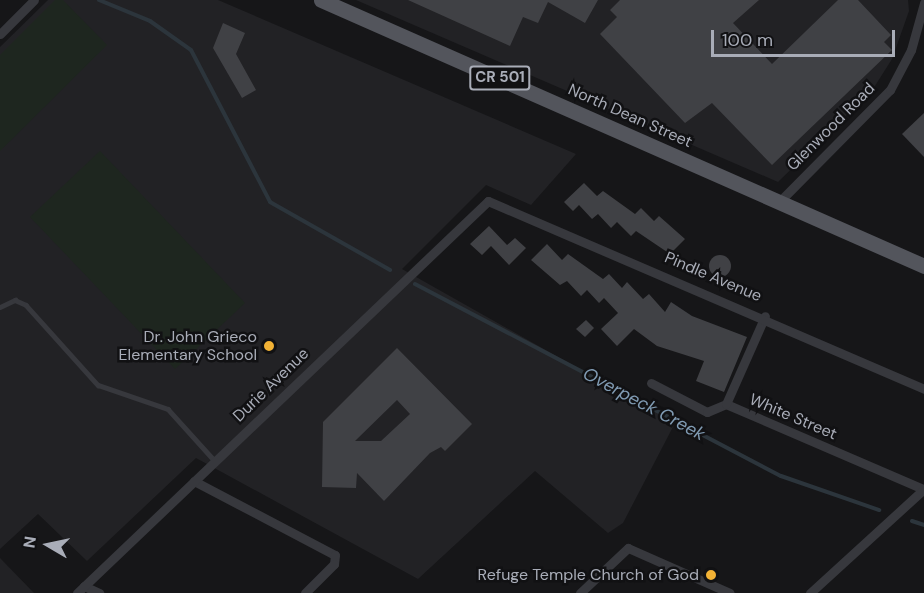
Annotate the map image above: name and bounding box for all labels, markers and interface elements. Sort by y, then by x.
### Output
scale bar [714,18,898,56]
text: 100 m [722,28,773,52]
road number: CR 501 [468,66,532,90]
street label: Glenwood Road [783,79,879,175]
street label: North Dean Street [565,80,695,152]
street label: Pindle Avenue [662,248,764,306]
place label: Dr. John Grieco Elementary School [119,327,257,365]
marker: Dr. John Grieco Elementary School [262,339,276,353]
street label: Durie Avenue [229,344,313,426]
water label: Overpeck Creek [579,363,709,445]
street label: White Street [746,390,840,444]
north arrow [18,515,78,575]
text: N [18,535,41,550]
place label: Refuge Temple Church of God [478,565,699,585]
marker: Refuge Temple Church of God [704,568,718,582]

